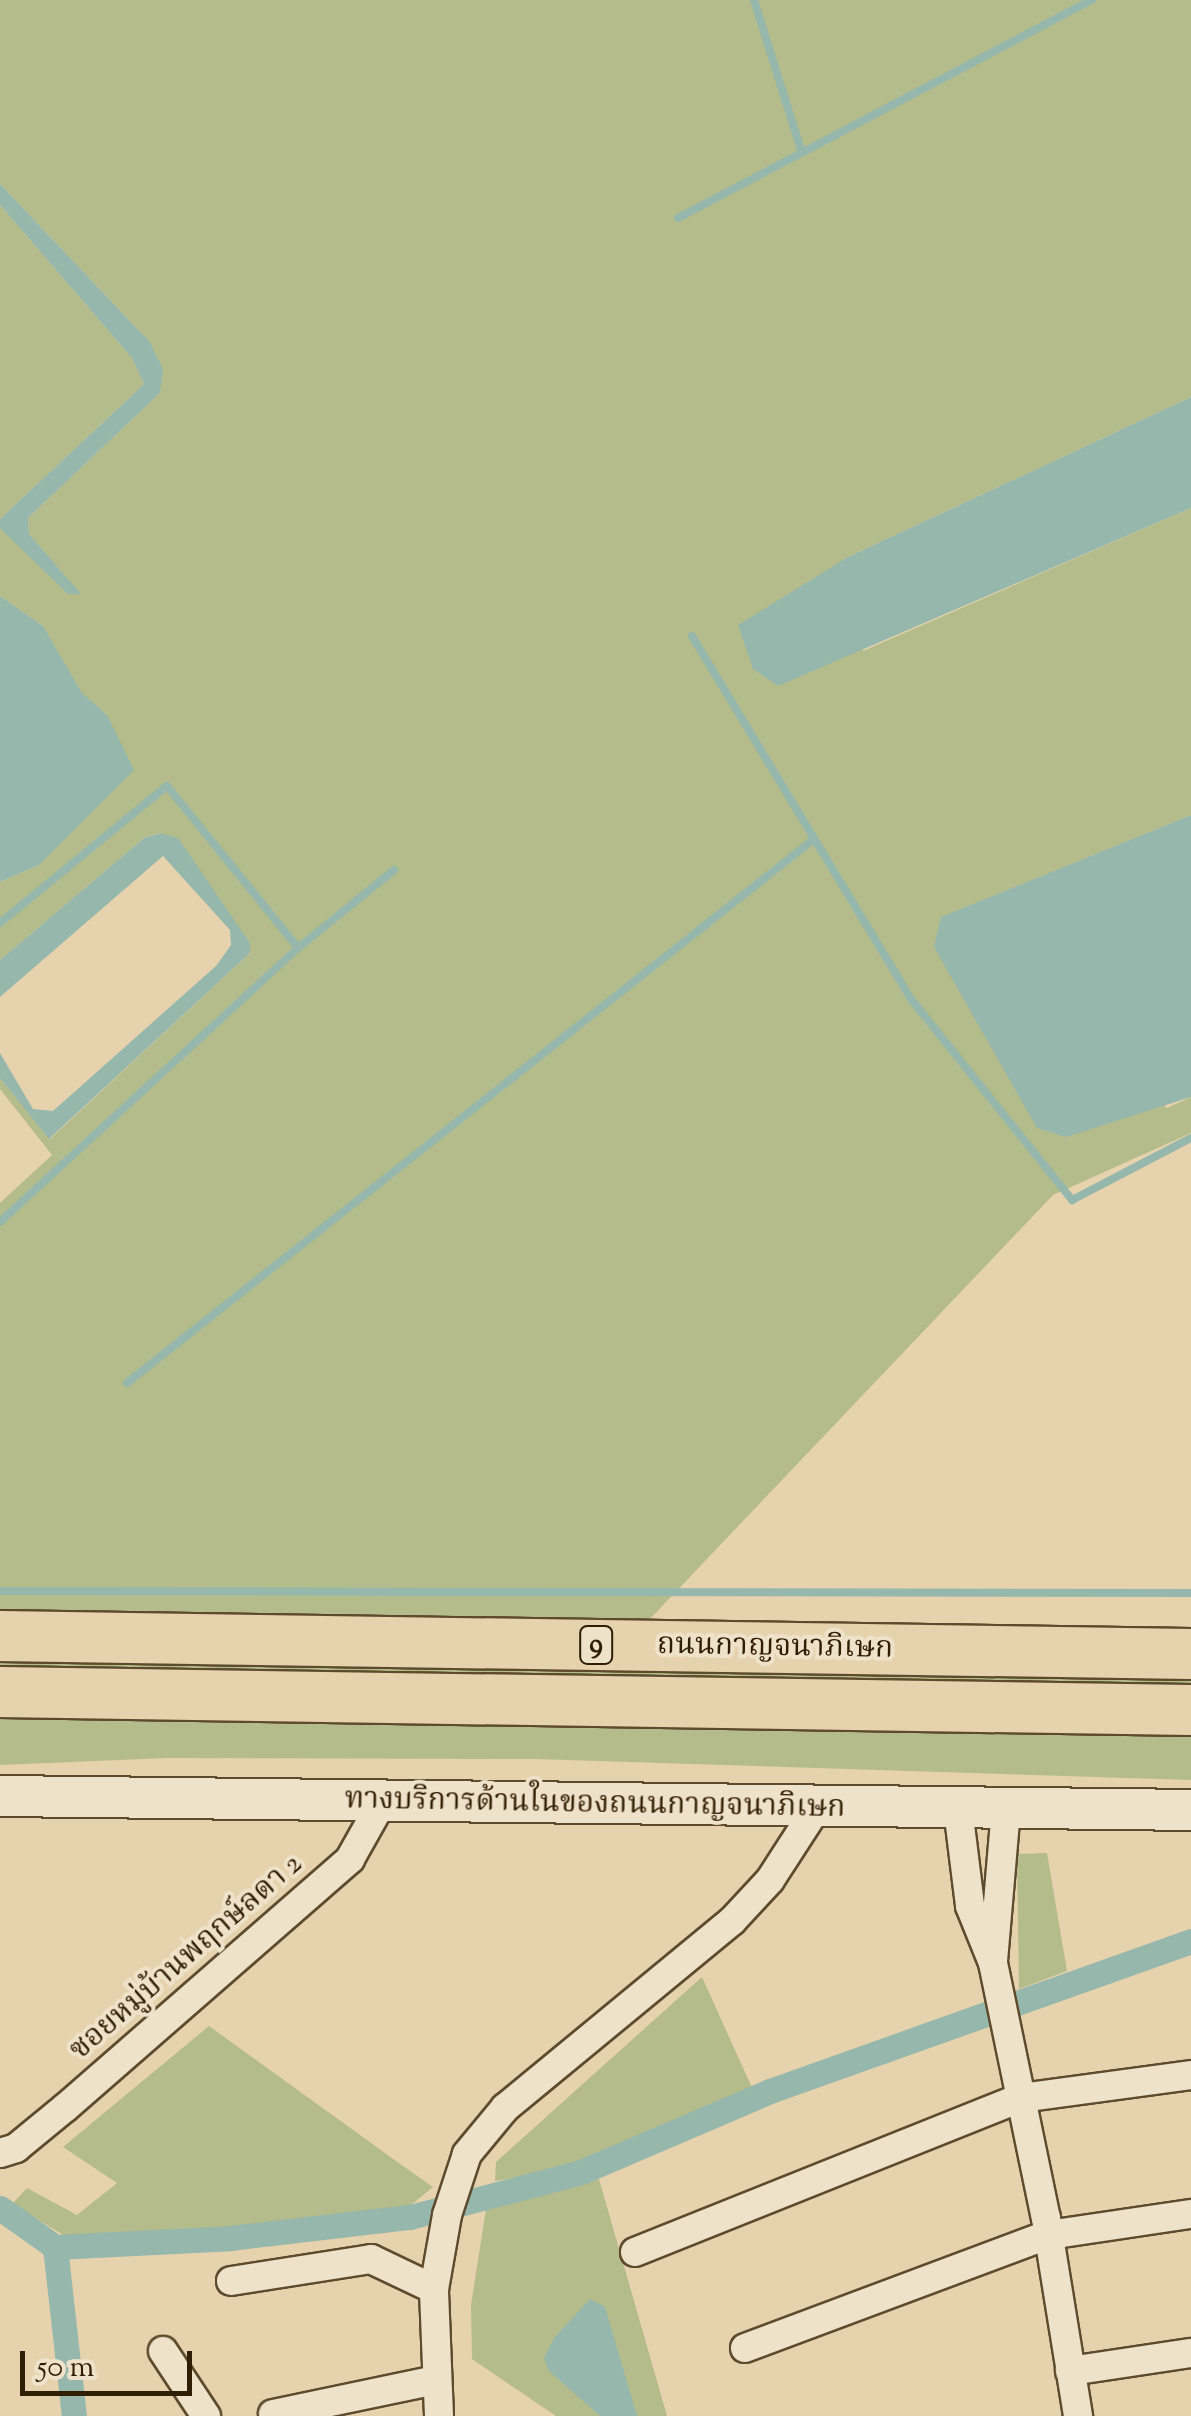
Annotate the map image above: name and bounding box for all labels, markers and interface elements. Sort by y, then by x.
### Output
road number: 9 [578,1622,614,1668]
street label: ถนนกาญจนาภิเษก [657,1628,893,1668]
street label: ทางบริการด้านในของถนนกาญจนาภิเษก [344,1783,846,1827]
street label: ซอยหมู่บ้านพฤกษ์ลดา 2 [63,1847,311,2069]
scale bar [25,2331,198,2393]
text: 50 m [37,2347,94,2390]

